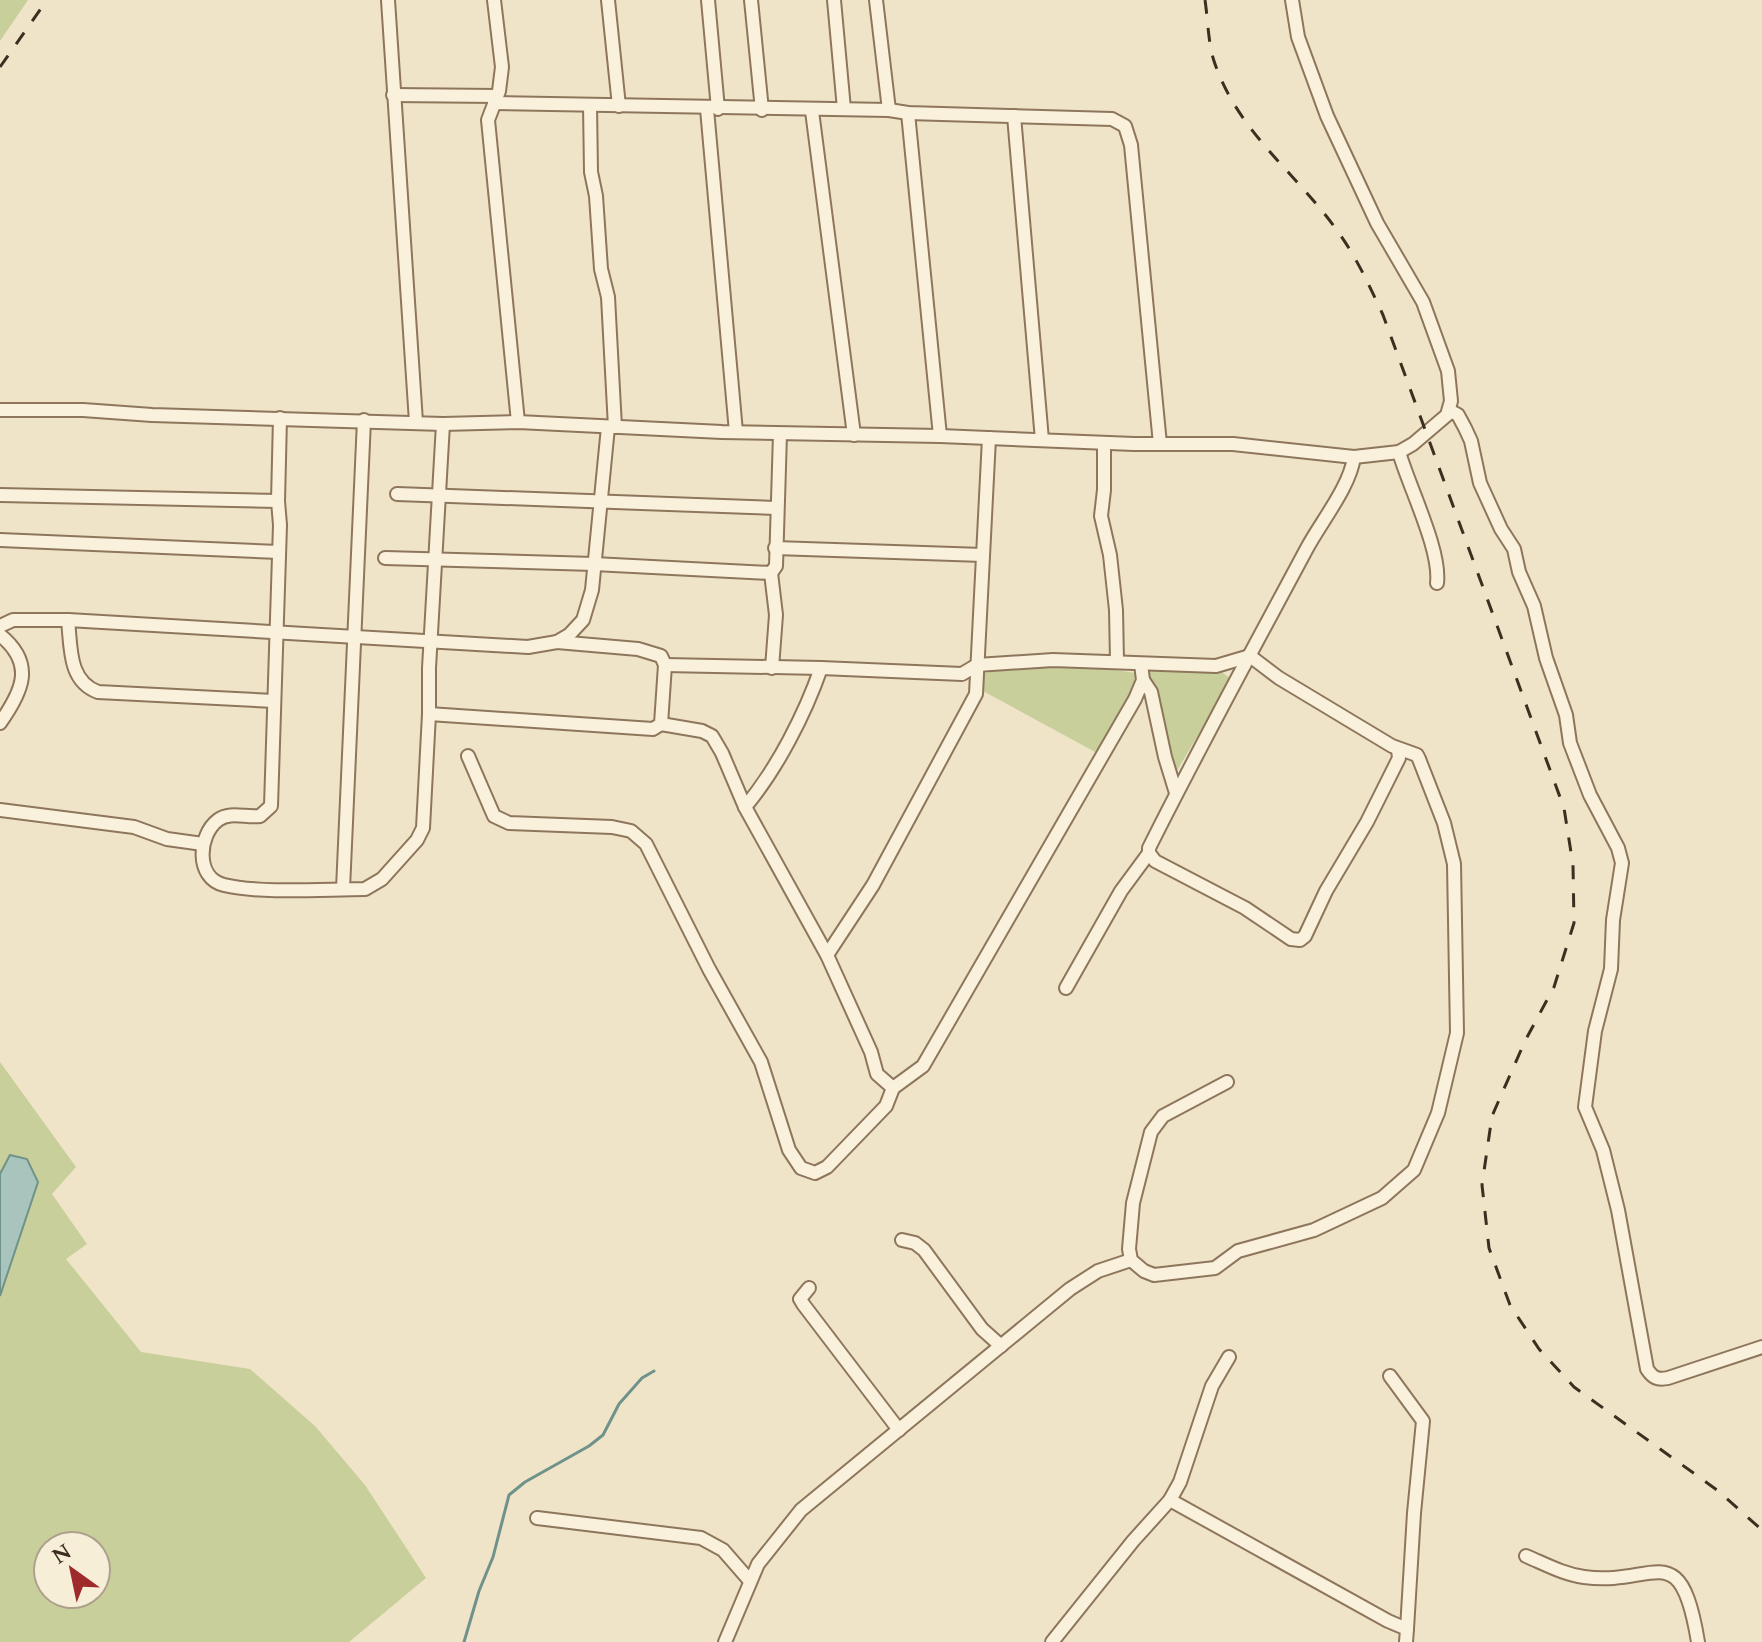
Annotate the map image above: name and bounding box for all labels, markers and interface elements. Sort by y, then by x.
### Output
north arrow [32,1530,112,1610]
text: N [45,1536,78,1573]

